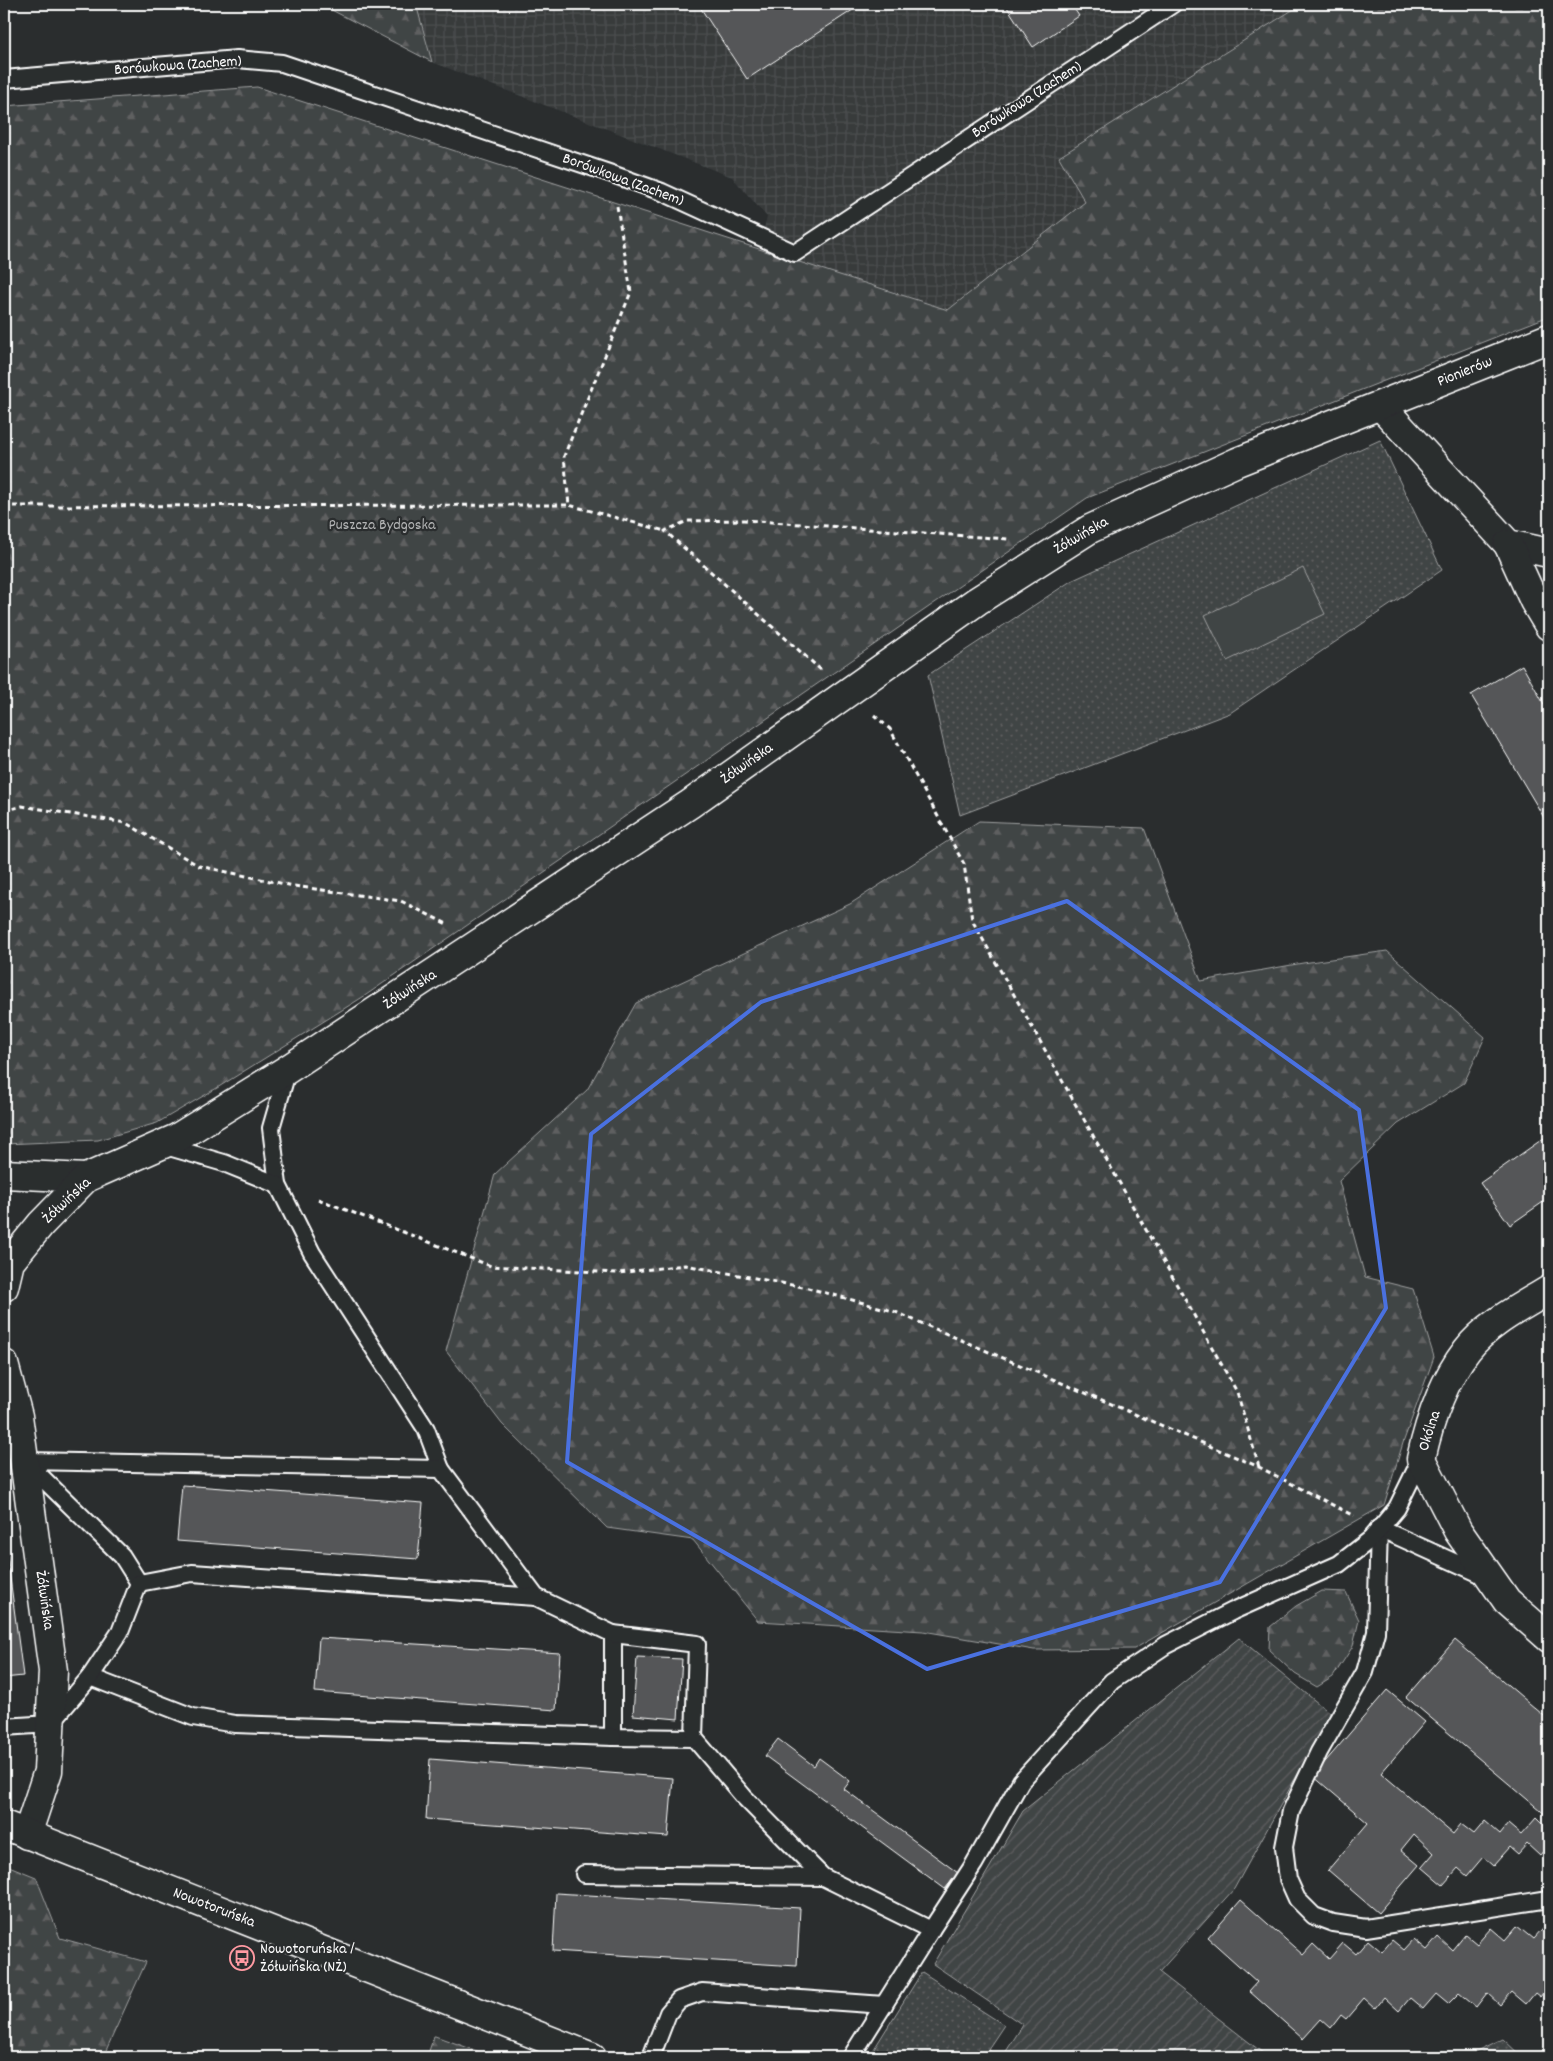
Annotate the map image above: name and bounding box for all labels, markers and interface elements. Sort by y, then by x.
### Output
street label: Borówkowa (Zachem) [114,50,242,82]
street label: Borówkowa (Zachem) [967,56,1087,144]
street label: Borówkowa (Zachem) [559,147,687,213]
street label: Pionierów [1434,350,1496,394]
street label: Żółwińska [1049,511,1113,561]
park label: Puszcza Bydgoska [328,514,436,537]
street label: Żółwińska [716,737,778,791]
street label: Żółwińska [379,964,442,1016]
street label: Żółwińska [37,1172,97,1230]
street label: Okólna [1413,1407,1448,1454]
street label: Żółwińska [28,1569,60,1632]
street label: Nowotoruńska [170,1882,259,1934]
place label: Nowotoruńska / Żółwińska (NŻ) [260,1938,355,1979]
bus stop icon: Nowotoruńska / Żółwińska (NŻ) [229,1945,255,1971]

